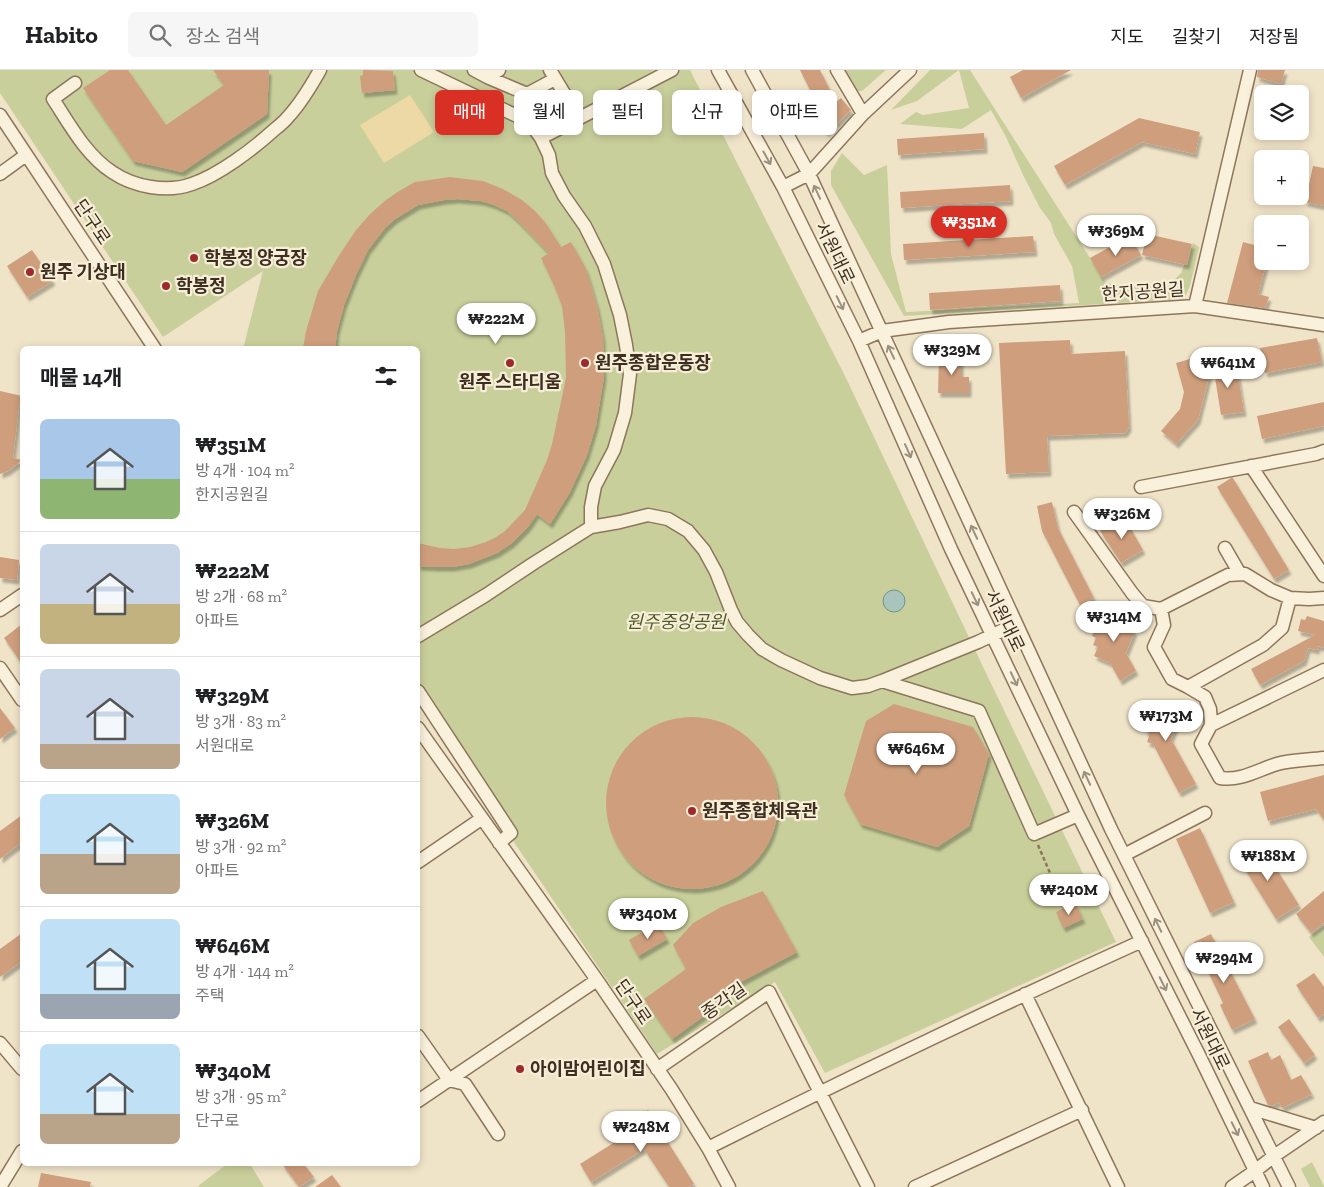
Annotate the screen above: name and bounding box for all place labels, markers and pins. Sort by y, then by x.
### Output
pin: ₩351M [934,206,1004,248]
pin: ₩369M [1081,214,1151,257]
place label: 학봉정 양궁장 [204,247,307,269]
marker: 학봉정 양궁장 [188,252,200,264]
place label: 원주 기상대 [40,261,126,283]
marker: 원주 기상대 [24,266,36,278]
place label: 학봉정 [176,275,226,297]
marker: 학봉정 [160,280,172,292]
pin: ₩222M [461,302,531,345]
pin: ₩329M [917,334,987,376]
pin: ₩641M [1193,346,1263,389]
place label: 원주종합운동장 [595,352,711,374]
marker: 원주 스타디움 [504,357,516,369]
marker: 원주종합운동장 [579,357,591,369]
place label: 원주 스타디움 [459,371,561,393]
pin: ₩326M [1087,498,1157,540]
pin: ₩314M [1079,600,1149,643]
pin: ₩173M [1131,700,1201,742]
pin: ₩646M [881,732,951,775]
place label: 원주종합체육관 [702,800,818,822]
marker: 원주종합체육관 [686,805,698,817]
pin: ₩188M [1233,840,1303,882]
pin: ₩240M [1034,874,1104,916]
pin: ₩340M [613,898,683,940]
pin: ₩294M [1189,942,1259,984]
place label: 아이맘어린이집 [530,1058,646,1080]
marker: 아이맘어린이집 [514,1063,526,1075]
pin: ₩248M [606,1110,676,1153]

